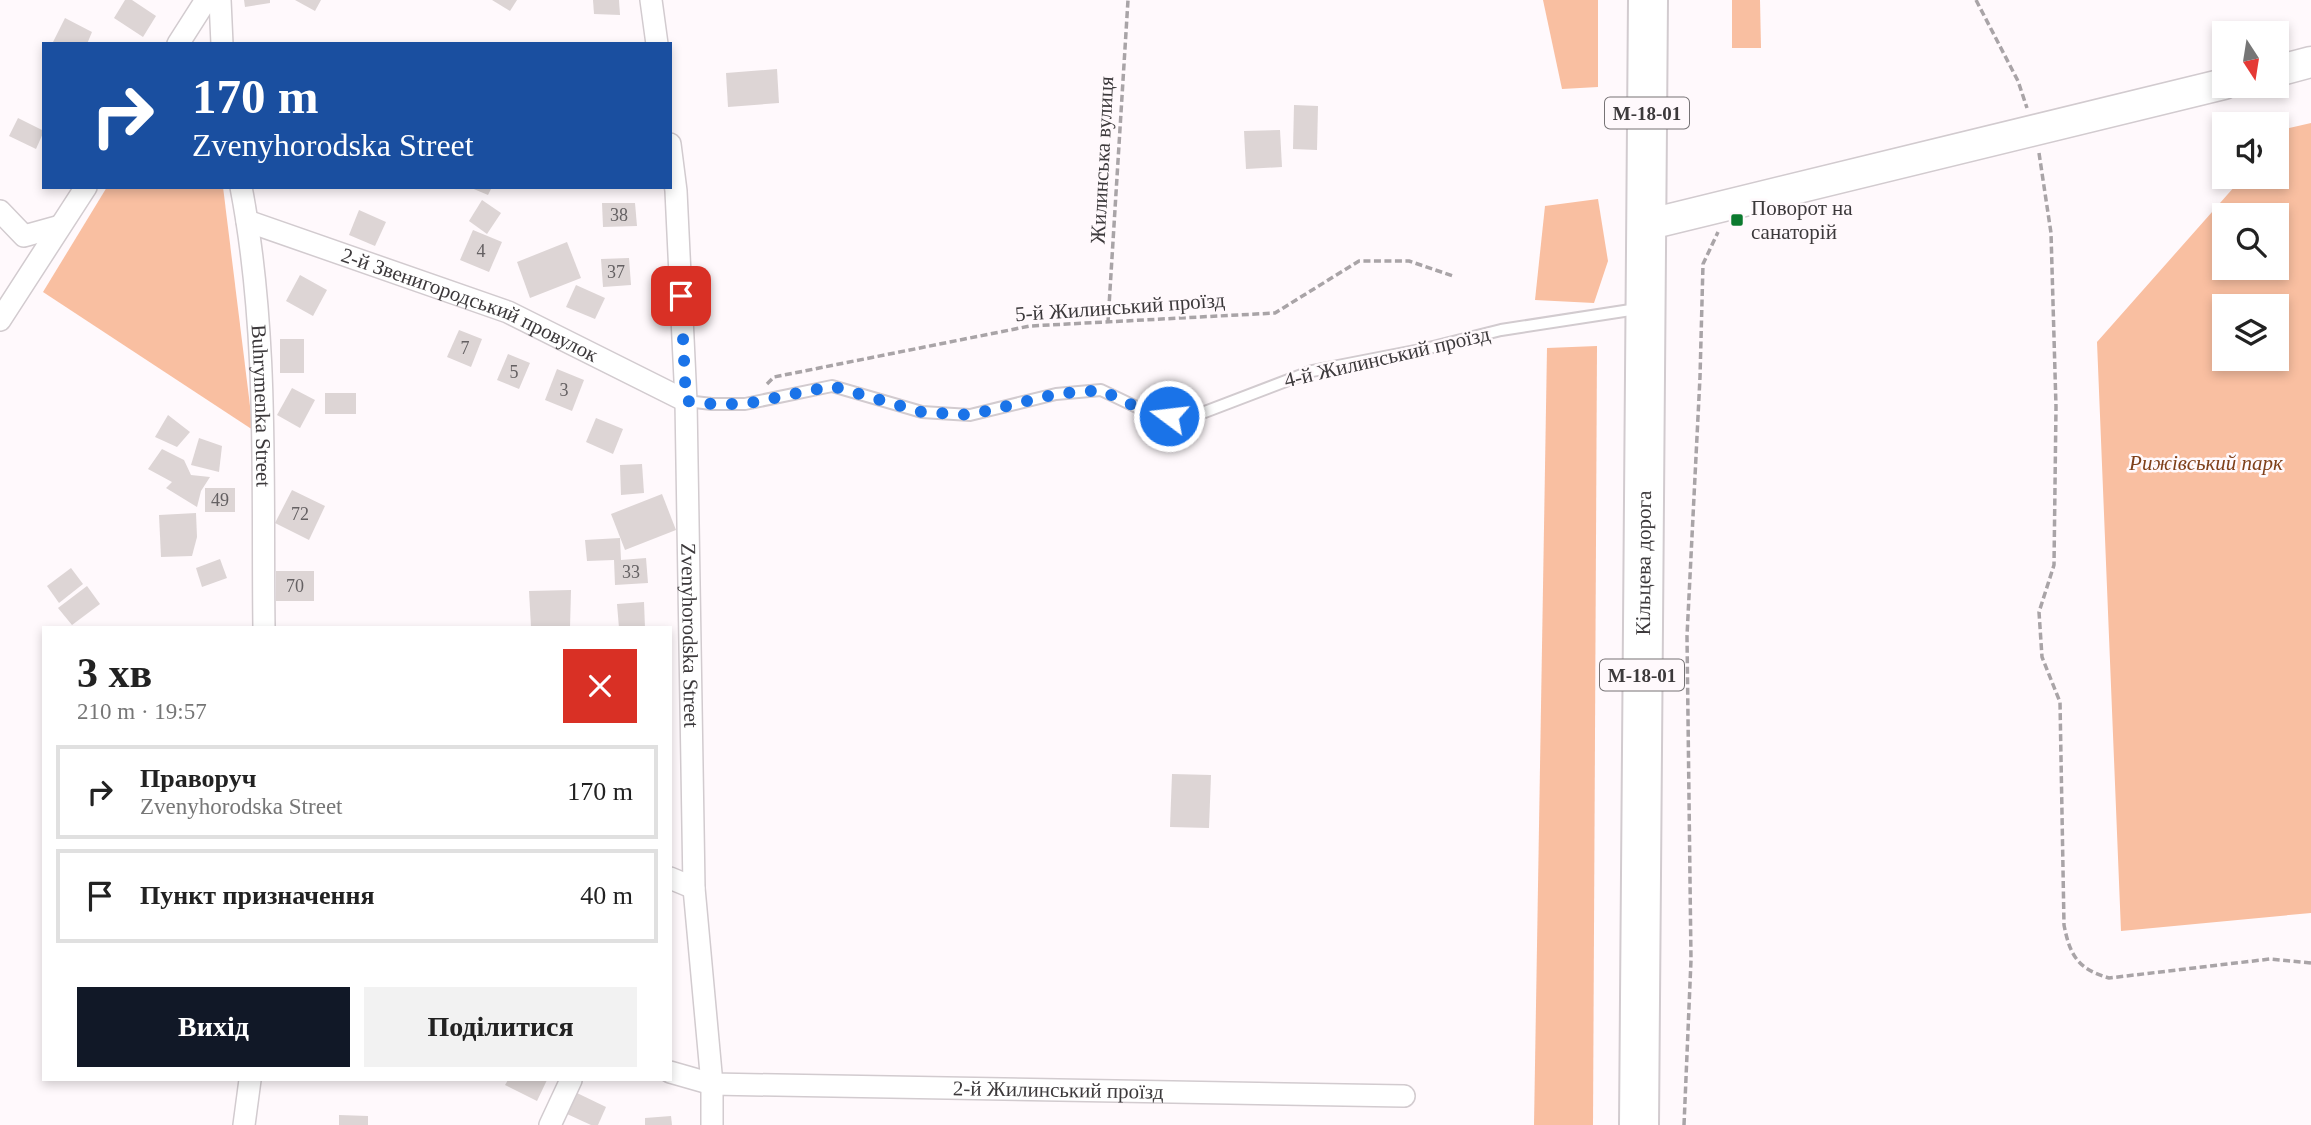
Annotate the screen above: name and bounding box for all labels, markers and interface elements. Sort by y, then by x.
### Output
north arrow [2212,21,2289,98]
map controls [2212,21,2289,371]
text: 170 m [192,69,319,124]
icon: right [77,70,168,161]
street label: Жилинська вулиця [1086,75,1118,244]
road number: М-18-01 [1605,97,1689,128]
button: sound [2212,112,2289,189]
text: Zvenyhorodska Street [192,127,474,163]
place label: Поворот на санаторій [1751,196,1853,244]
button: search [2212,203,2289,280]
house number: 38 [610,205,628,225]
marker: Поворот на санаторій [1729,212,1745,228]
house number: 4 [477,241,486,261]
street label: 2-й Звенигородський провулок [338,243,603,367]
house number: 37 [607,262,625,282]
pin [651,266,711,326]
icon: arrive [662,277,700,315]
street label: 5-й Жилинський проїзд [1014,288,1226,326]
button: layers [2212,294,2289,371]
street label: 4-й Жилинський проїзд [1282,322,1493,392]
street label: Buhrymenka Street [246,324,275,487]
house number: 7 [461,338,470,358]
house number: 5 [510,362,519,382]
position arrow [1132,379,1206,453]
house number: 3 [560,380,569,400]
park label: Рижівський парк [2128,451,2283,475]
house number: 49 [211,490,229,510]
street label: Кільцева дорога [1631,490,1656,636]
house number: 72 [291,504,309,524]
street label: Zvenyhorodska Street [676,543,703,728]
house number: 33 [622,562,640,582]
house number: 70 [286,576,304,596]
button: close [563,649,637,723]
text: 3 хв [77,650,152,696]
road number: М-18-01 [1600,660,1684,690]
text: 210 m · 19:57 [77,699,207,724]
text: Праворуч [140,764,256,793]
icon: right [81,773,119,811]
text: 170 m [567,777,633,806]
text: Zvenyhorodska Street [140,794,342,819]
icon: arrive [81,877,119,915]
text: Пункт призначення [140,881,375,910]
text: 40 m [580,881,633,910]
button: Вихід [77,987,350,1067]
button: Поділитися [364,987,637,1067]
street label: 2-й Жилинський проїзд [953,1076,1164,1104]

